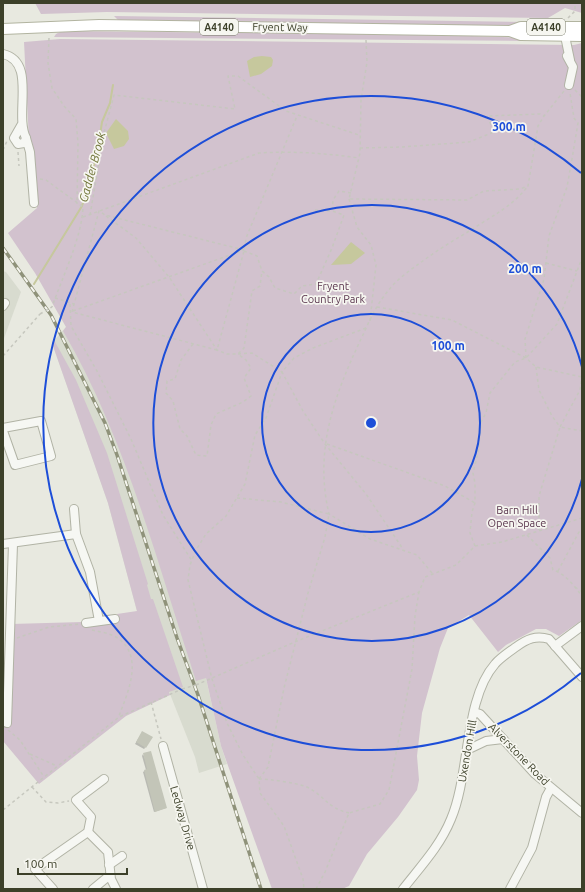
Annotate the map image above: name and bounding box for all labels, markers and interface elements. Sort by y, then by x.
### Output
road number: A4140 [200,19,238,35]
road number: A4140 [527,19,565,35]
street label: Fryent Way [252,21,308,33]
text: 300 m [492,120,526,133]
water label: Gadder Brook [76,130,108,204]
text: 200 m [508,262,542,275]
park label: Fryent Country Park [301,280,366,305]
text: 100 m [431,339,465,352]
centre of rings [364,416,378,430]
park label: Barn Hill Open Space [488,504,546,529]
street label: Uxendon Hill [456,719,478,783]
street label: Alverstone Road [486,721,552,787]
street label: Ledway Drive [168,785,198,851]
scale bar [18,850,127,876]
text: 100 m [24,857,57,870]

